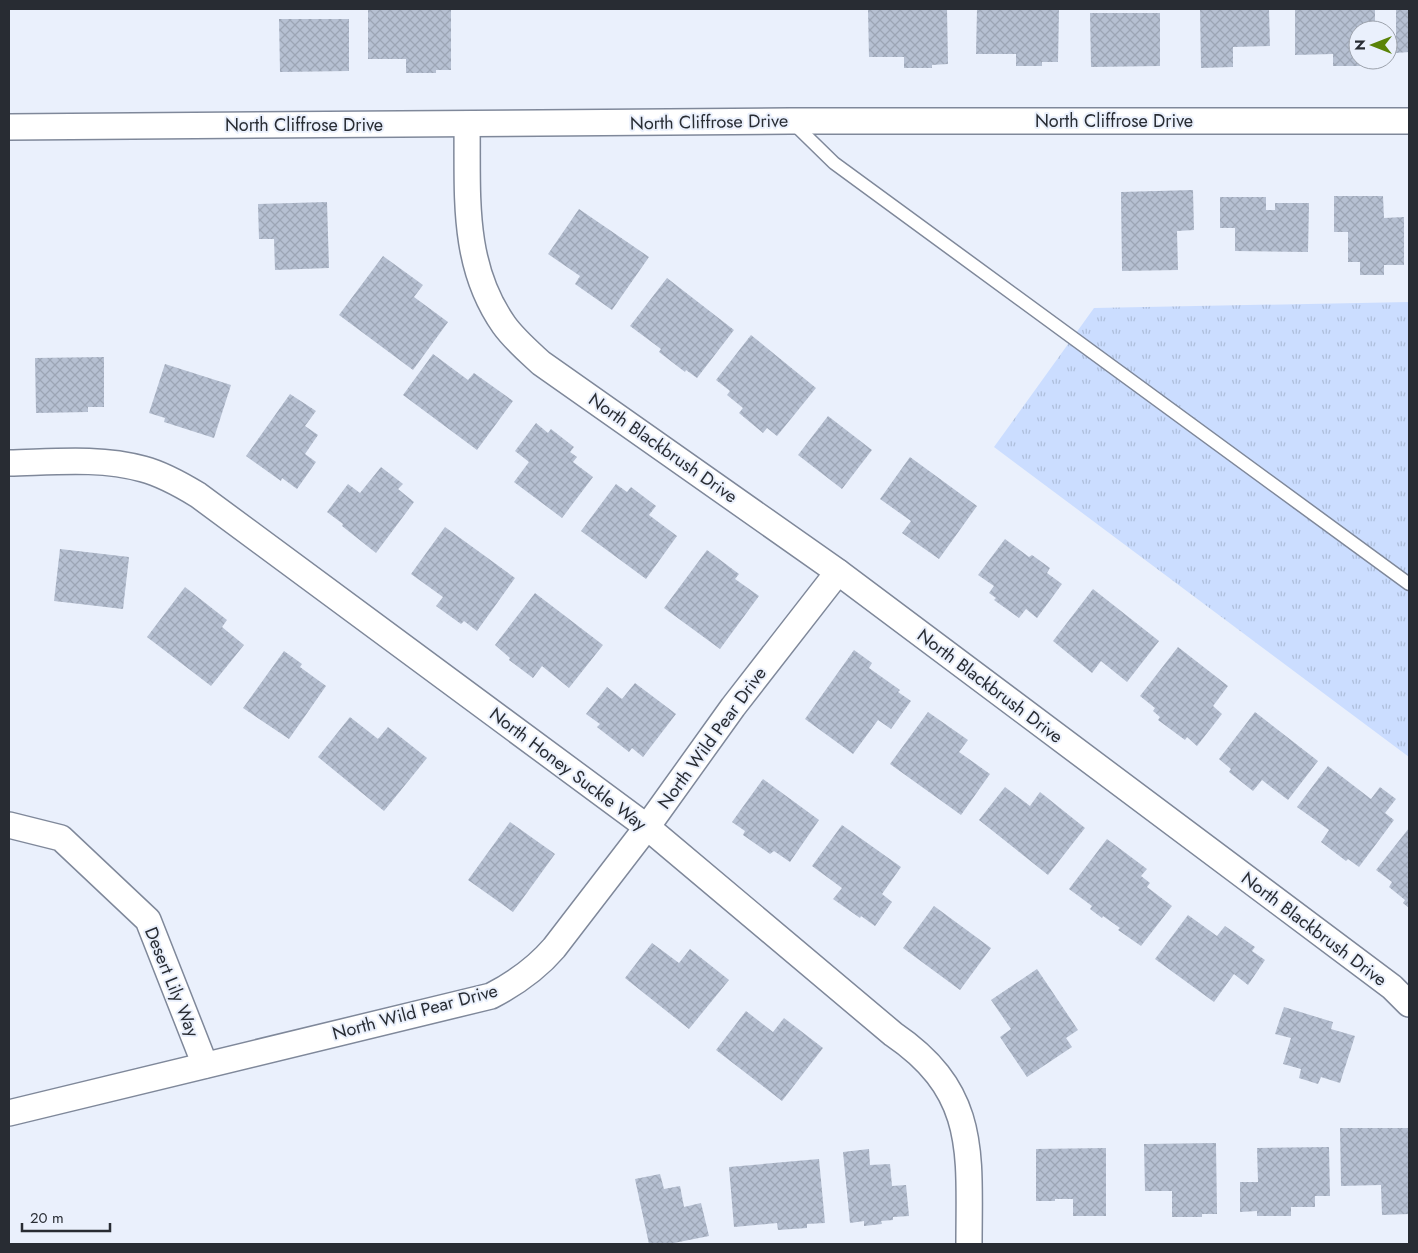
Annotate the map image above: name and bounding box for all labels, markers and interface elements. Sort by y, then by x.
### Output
north arrow [1348,20,1398,70]
text: N [1350,39,1370,51]
street label: North Cliffrose Drive [630,108,788,136]
street label: North Cliffrose Drive [1035,108,1193,134]
street label: North Cliffrose Drive [225,112,383,138]
street label: North Blackbrush Drive [583,387,743,509]
street label: North Blackbrush Drive [912,623,1068,749]
street label: North Wild Pear Drive [651,661,773,815]
street label: North Honey Suckle Way [484,701,652,837]
street label: North Blackbrush Drive [1236,866,1392,992]
street label: Desert Lily Way [138,923,206,1041]
street label: North Wild Pear Drive [329,977,501,1047]
scale bar [22,1200,110,1232]
text: 20 m [30,1207,64,1229]

